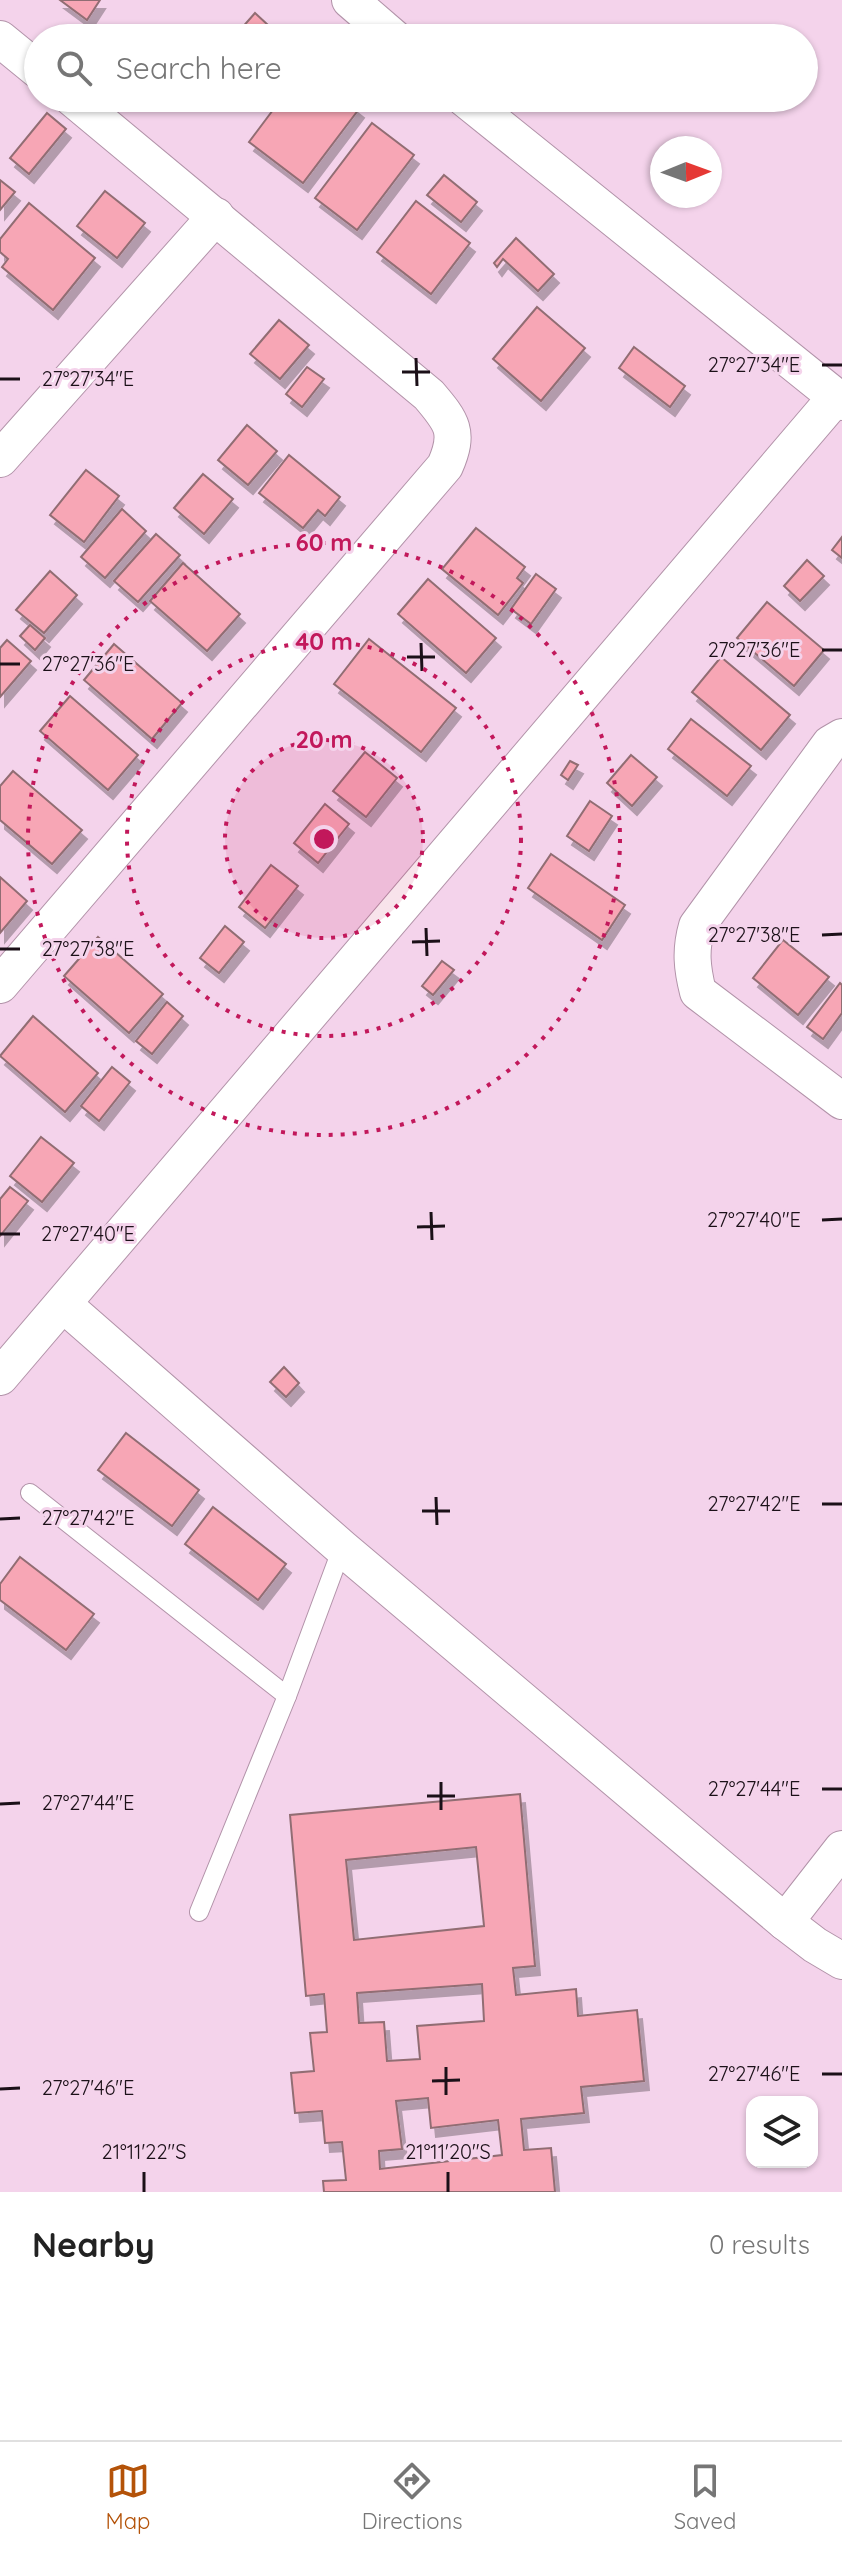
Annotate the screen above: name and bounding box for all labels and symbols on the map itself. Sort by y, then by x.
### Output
north arrow [650,136,722,208]
text: 27°27'34"E [708,352,800,377]
text: 27°27'34"E [42,366,134,391]
text: 60 m [296,527,352,557]
text: 40 m [295,626,353,656]
text: 27°27'36"E [708,637,800,662]
text: 27°27'36"E [42,651,134,676]
text: 20 m [295,724,353,754]
centre of rings [310,825,338,853]
text: 27°27'38"E [708,922,800,947]
text: 27°27'38"E [42,936,134,961]
text: 27°27'40"E [707,1207,801,1232]
text: 27°27'40"E [41,1221,135,1246]
text: 27°27'42"E [707,1491,801,1516]
text: 27°27'42"E [41,1505,135,1530]
text: 27°27'44"E [708,1776,800,1801]
text: 27°27'44"E [42,1790,134,1815]
text: 27°27'46"E [708,2061,800,2086]
text: 27°27'46"E [42,2075,134,2100]
text: 21°11'22"S [102,2139,186,2164]
text: 21°11'20"S [405,2139,491,2164]

